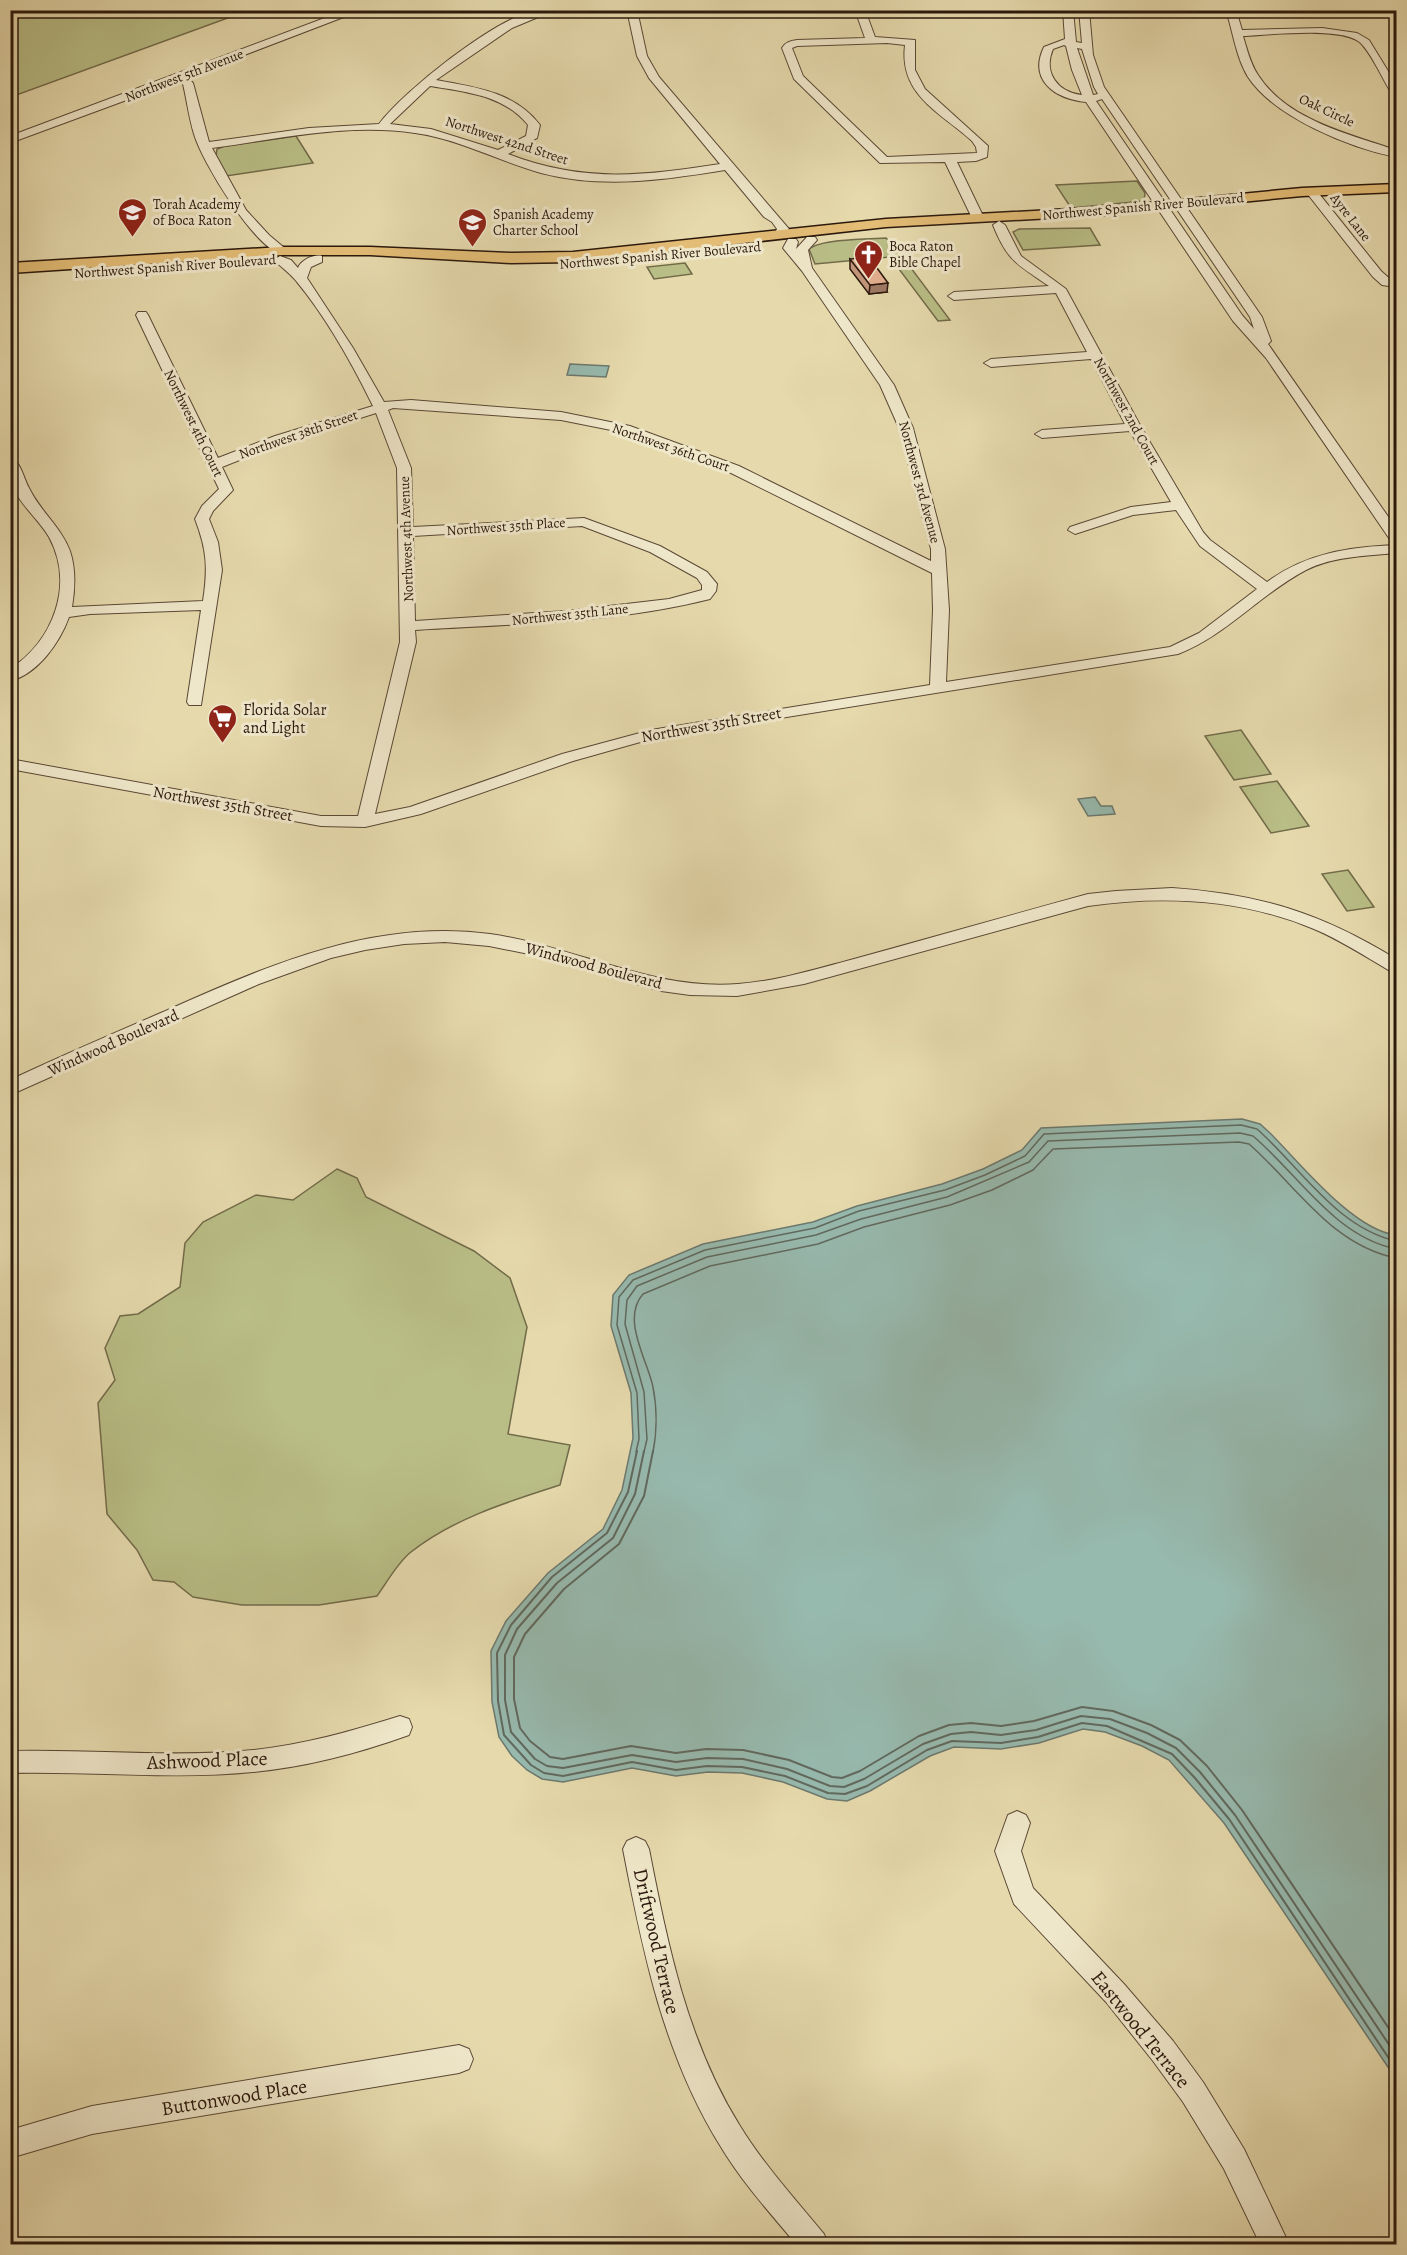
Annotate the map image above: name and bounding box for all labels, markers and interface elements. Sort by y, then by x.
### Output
street label: Northwest 5th Avenue [122,44,246,107]
street label: Oak Circle [1296,89,1358,132]
street label: Northwest 42nd Street [443,112,571,169]
street label: Northwest Spanish River Boulevard [1041,188,1245,225]
street label: Ayre Lane [1325,189,1375,245]
place label: Torah Academy of Boca Raton [153,195,241,230]
school or university icon: Torah Academy of Boca Raton [116,196,148,238]
place label: Spanish Academy Charter School [493,205,594,240]
school or university icon: Spanish Academy Charter School [456,206,488,248]
street label: Northwest Spanish River Boulevard [558,237,762,274]
place label: Boca Raton Bible Chapel [889,237,961,272]
church icon: Boca Raton Bible Chapel [852,238,884,280]
street label: Northwest Spanish River Boulevard [74,250,277,283]
street label: Northwest 2nd Court [1089,354,1164,469]
street label: Northwest 4th Court [159,366,228,480]
street label: Northwest 38th Street [236,405,361,464]
street label: Northwest 36th Court [610,418,732,477]
street label: Northwest 3rd Avenue [894,419,945,545]
street label: Northwest 4th Avenue [395,476,418,602]
street label: Northwest 35th Place [446,513,566,540]
street label: Northwest 35th Lane [511,599,629,630]
place label: Florida Solar and Light [243,699,327,739]
supermarket icon: Florida Solar and Light [206,702,238,744]
street label: Northwest 35th Street [639,702,783,748]
street label: Northwest 35th Street [151,781,295,827]
street label: Windwood Boulevard [522,937,665,995]
street label: Windwood Boulevard [44,1004,183,1082]
street label: Ashwood Place [145,1745,268,1776]
street label: Driftwood Terrace [627,1865,686,2017]
street label: Eastwood Terrace [1085,1965,1196,2094]
street label: Buttonwood Place [159,2073,309,2122]

